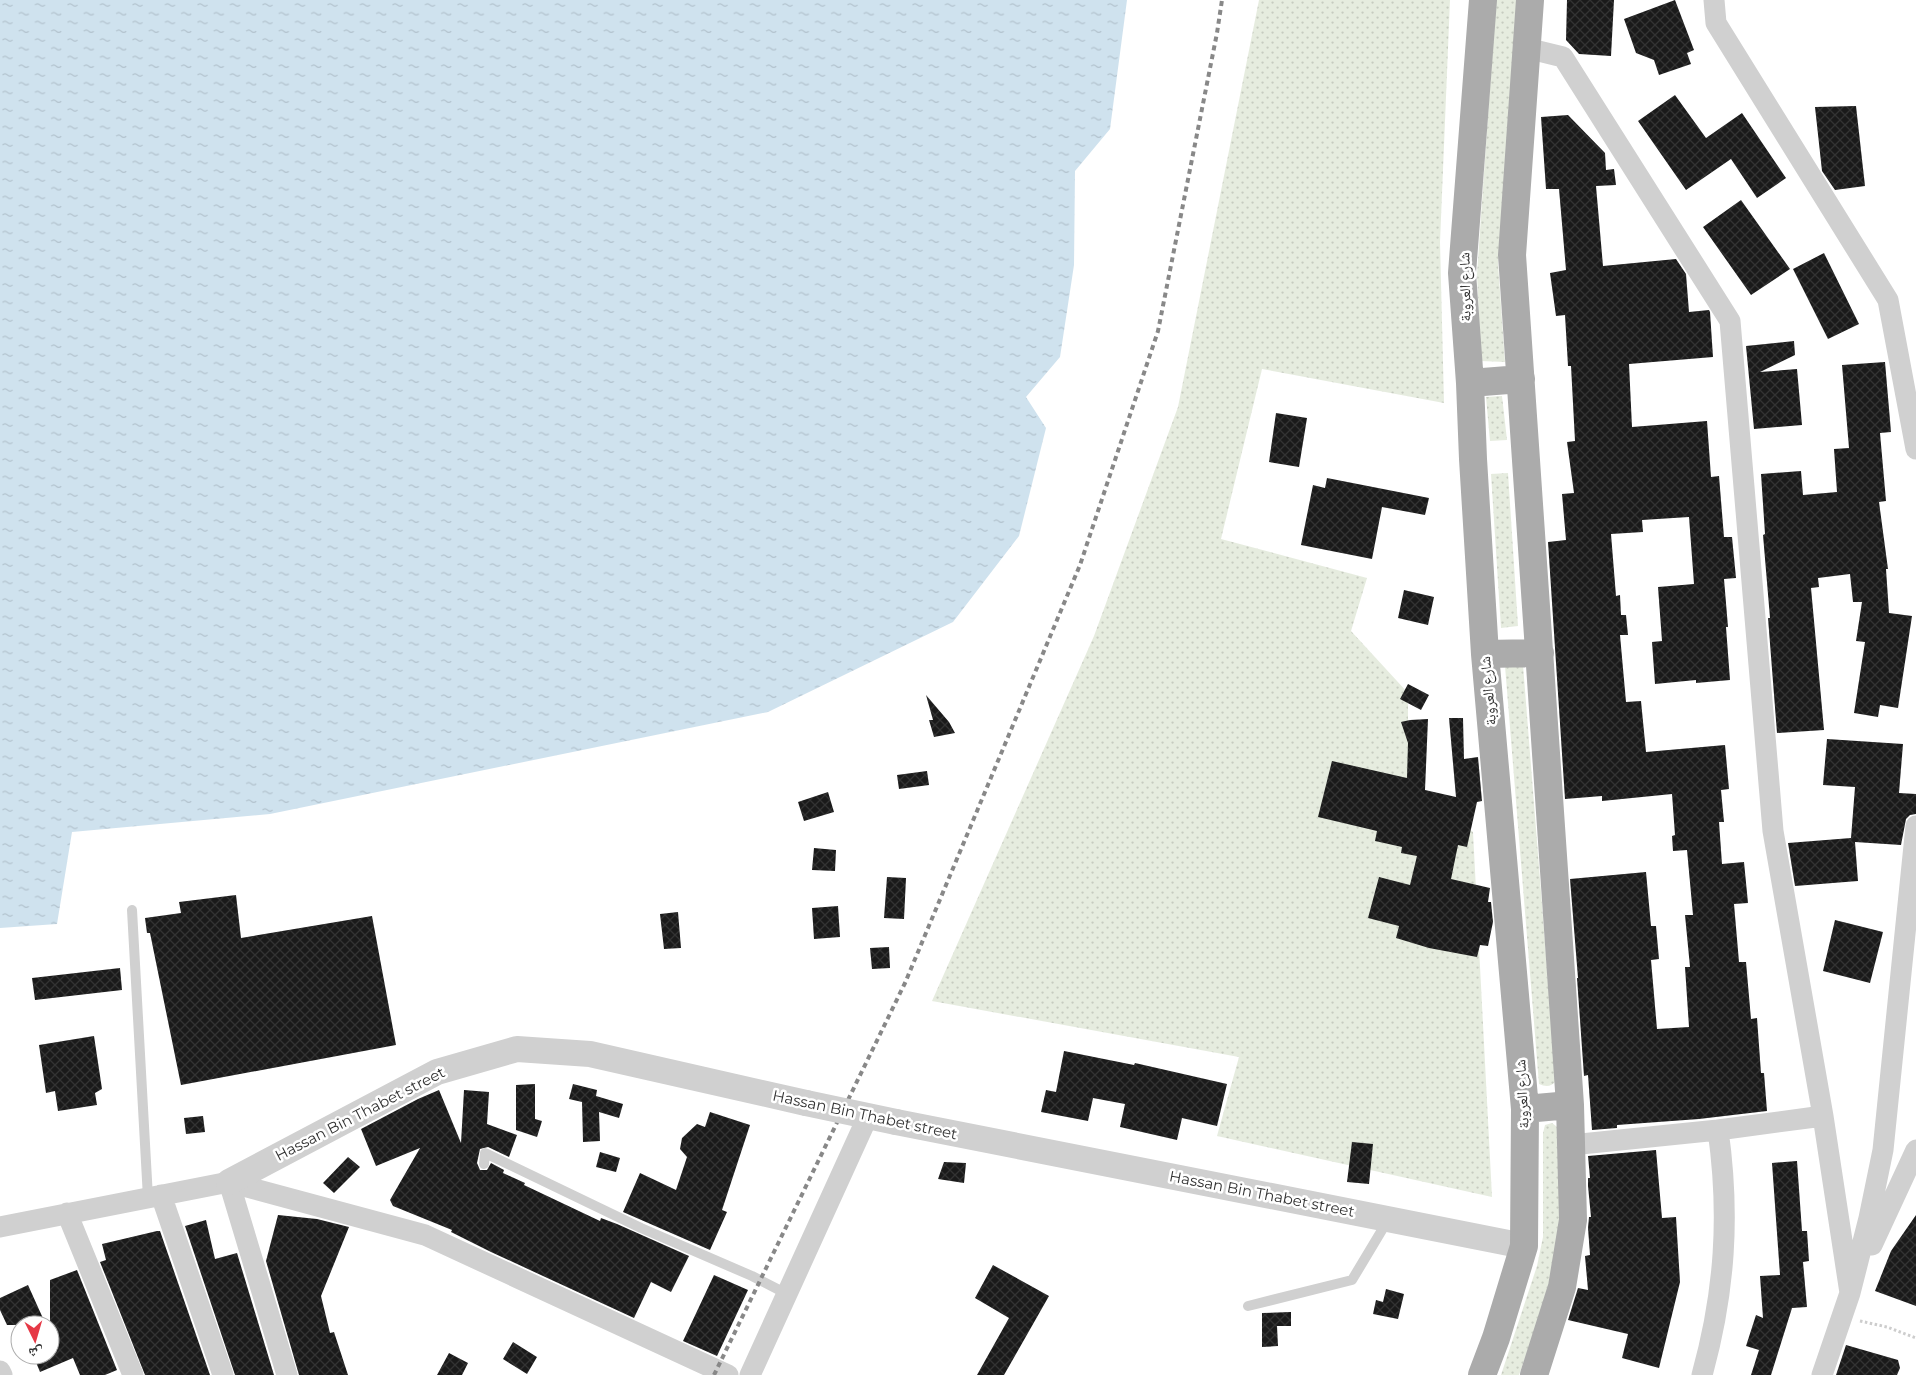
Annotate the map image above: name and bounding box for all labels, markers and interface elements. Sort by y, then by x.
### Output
street label: شارع العروبة [1454,252,1476,322]
street label: شارع العروبة [1475,655,1501,726]
street label: شارع العروبة [1510,1059,1534,1129]
street label: Hassan Bin Thabet street [272,1062,448,1165]
street label: Hassan Bin Thabet street [771,1086,959,1143]
street label: Hassan Bin Thabet street [1168,1166,1356,1221]
north arrow [10,1315,60,1365]
text: ش [28,1343,44,1363]

